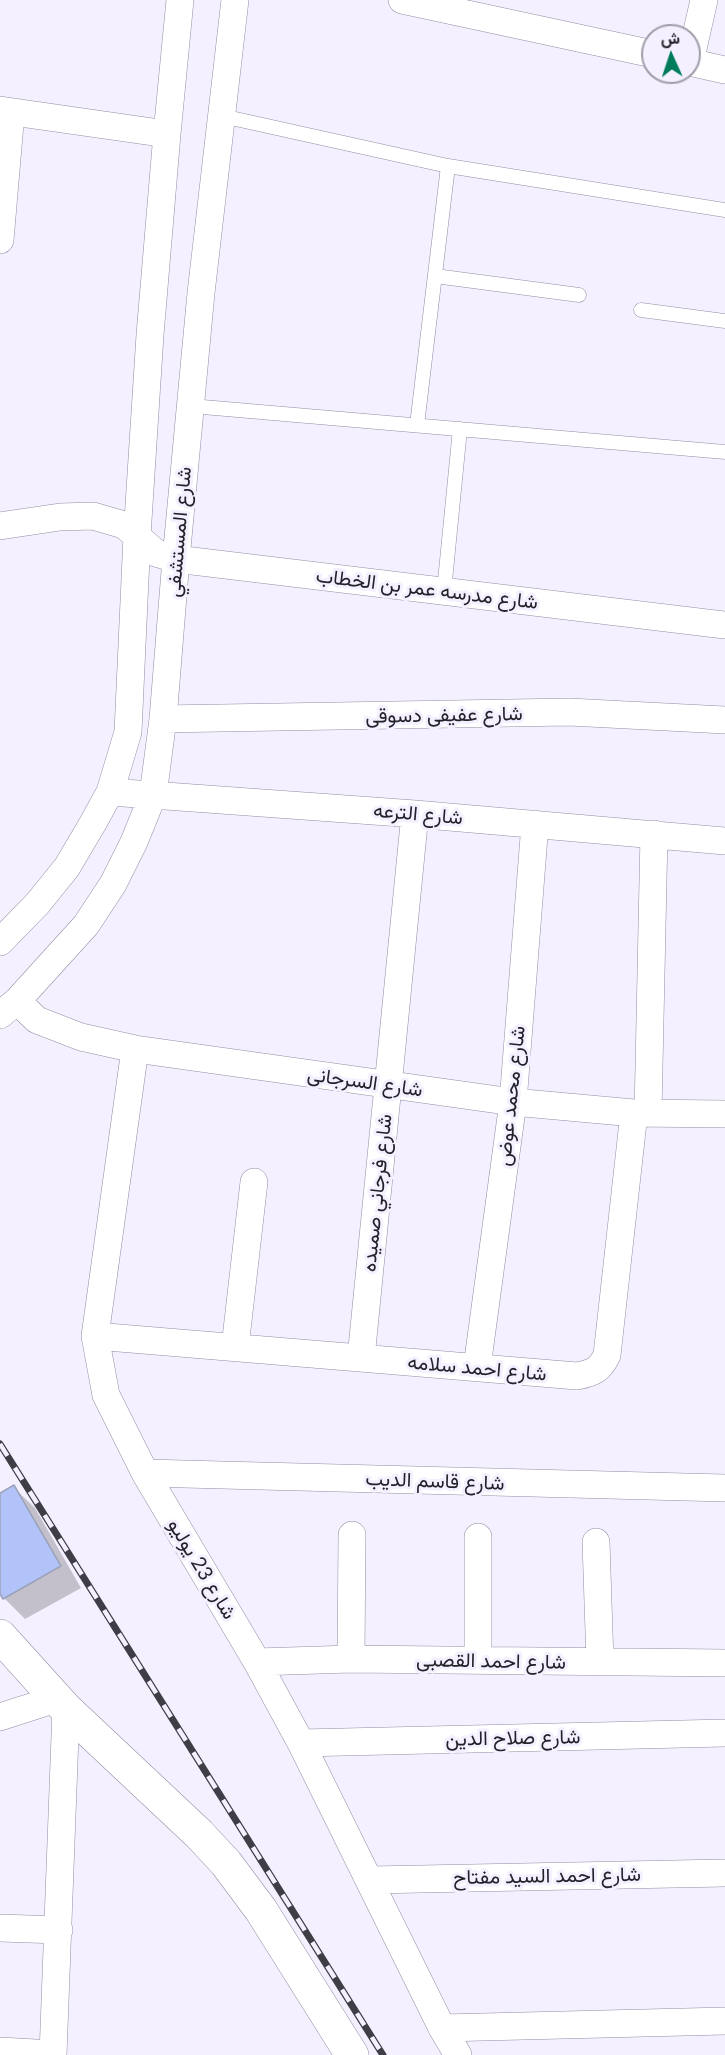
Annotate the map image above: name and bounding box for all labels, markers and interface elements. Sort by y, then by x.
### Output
north arrow [641,24,701,84]
text: ش [660,28,680,48]
street label: شارع المستشفي [161,466,197,598]
street label: شارع مدرسه عمر بن الخطاب [315,563,539,615]
street label: شارع عفيفى دسوقى [365,702,523,728]
street label: شارع الترعه [372,798,464,830]
street label: شارع محمد عوض [492,1025,530,1167]
street label: شارع السرجانى [306,1062,424,1102]
street label: شارع فرجاني صميده [357,1113,397,1273]
street label: شارع احمد سلامه [406,1350,548,1386]
street label: شارع قاسم الديب [365,1467,505,1495]
street label: شارع 23 يوليو [163,1514,241,1624]
street label: شارع احمد القصبى [416,1648,566,1674]
street label: شارع صلاح الدين [445,1725,581,1751]
street label: شارع احمد السيد مفتاح [453,1862,641,1890]

